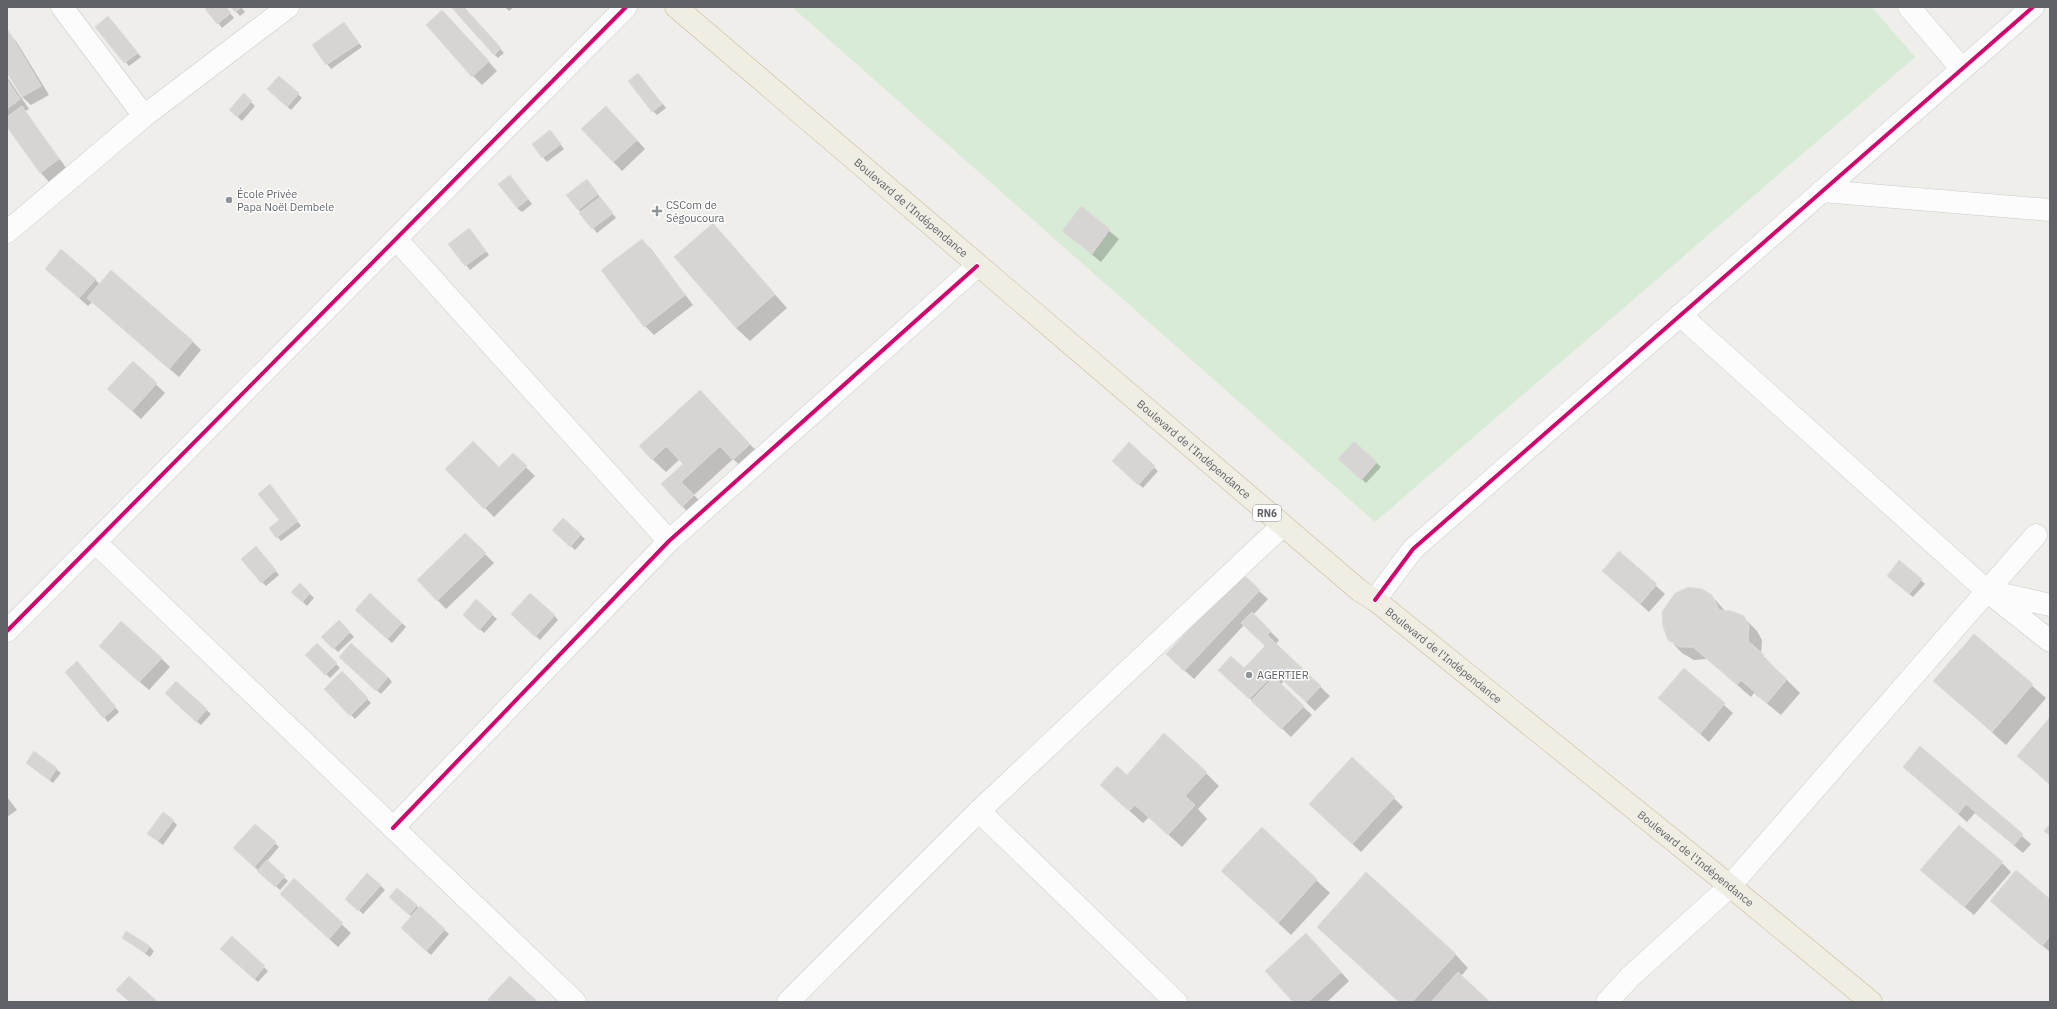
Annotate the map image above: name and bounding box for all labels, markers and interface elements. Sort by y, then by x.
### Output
street label: Boulevard de l'Indépendance [851,155,971,260]
place label: École Privée Papa Noël Dembele [237,187,334,214]
marker: École Privée Papa Noël Dembele [224,195,234,205]
place label: CSCom de Ségoucoura [666,198,724,225]
marker: CSCom de Ségoucoura [651,205,663,217]
street label: Boulevard de l'Indépendance [1134,397,1254,502]
road number: RN6 [1253,505,1281,521]
street label: Boulevard de l'Indépendance [1383,604,1505,706]
place label: AGERTIER [1257,668,1309,682]
marker: AGERTIER [1244,670,1254,680]
street label: Boulevard de l'Indépendance [1635,808,1757,910]

